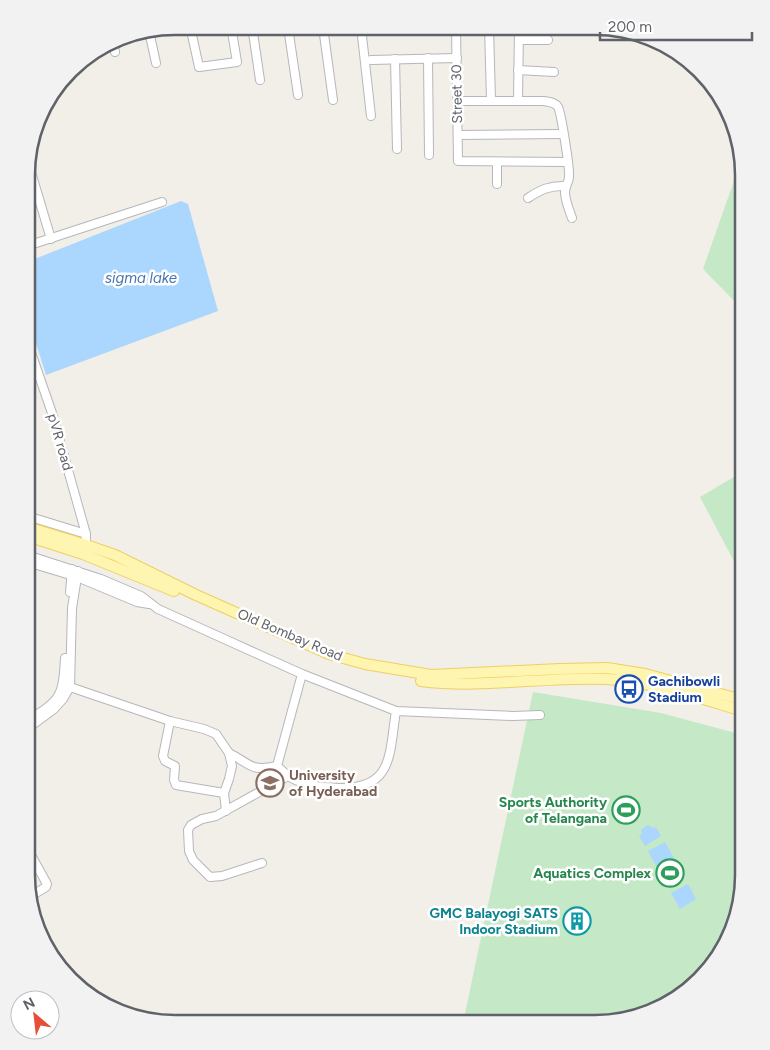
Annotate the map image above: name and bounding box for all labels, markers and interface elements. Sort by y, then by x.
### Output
scale bar [600,10,752,42]
text: 200 m [608,18,652,36]
street label: Street 30 [448,64,466,124]
water label: sigma lake [105,269,177,287]
street label: pVR road [44,412,76,472]
street label: Old Bombay Road [235,605,345,665]
place label: Gachibowli Stadium [648,673,720,706]
bus stop icon: Gachibowli Stadium [614,674,644,704]
place label: University of Hyderabad [289,767,377,800]
school or university icon: University of Hyderabad [255,768,285,798]
place label: Sports Authority of Telangana [499,794,608,827]
sports icon: Sports Authority of Telangana [611,795,641,825]
sports icon: Aquatics Complex [655,858,685,888]
place label: Aquatics Complex [533,865,651,882]
place label: GMC Balayogi SATS Indoor Stadium [429,905,558,938]
building icon: GMC Balayogi SATS Indoor Stadium [562,906,592,936]
north arrow [10,990,60,1040]
text: N [20,994,38,1014]

